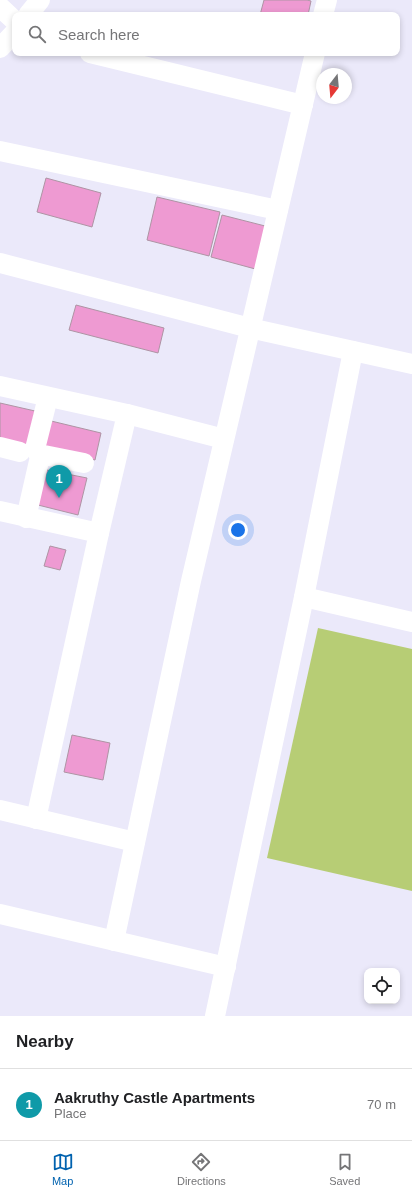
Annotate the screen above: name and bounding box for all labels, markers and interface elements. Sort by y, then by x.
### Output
search box [12,12,400,56]
icon: search [26,23,48,45]
text: Search here [58,26,140,43]
north arrow [316,68,352,104]
pin: 1 [46,465,72,498]
your location [228,520,248,540]
map controls [364,968,400,1004]
button: locate [364,968,400,1004]
text: Nearby [16,1032,74,1051]
text: Aakruthy Castle Apartments [54,1089,255,1106]
text: 1 [25,1097,33,1112]
text: 70 m [367,1097,396,1112]
text: Place [54,1106,87,1121]
tab: Map [52,1151,74,1187]
tab: Directions [177,1151,226,1187]
tab: Saved [329,1151,360,1187]

